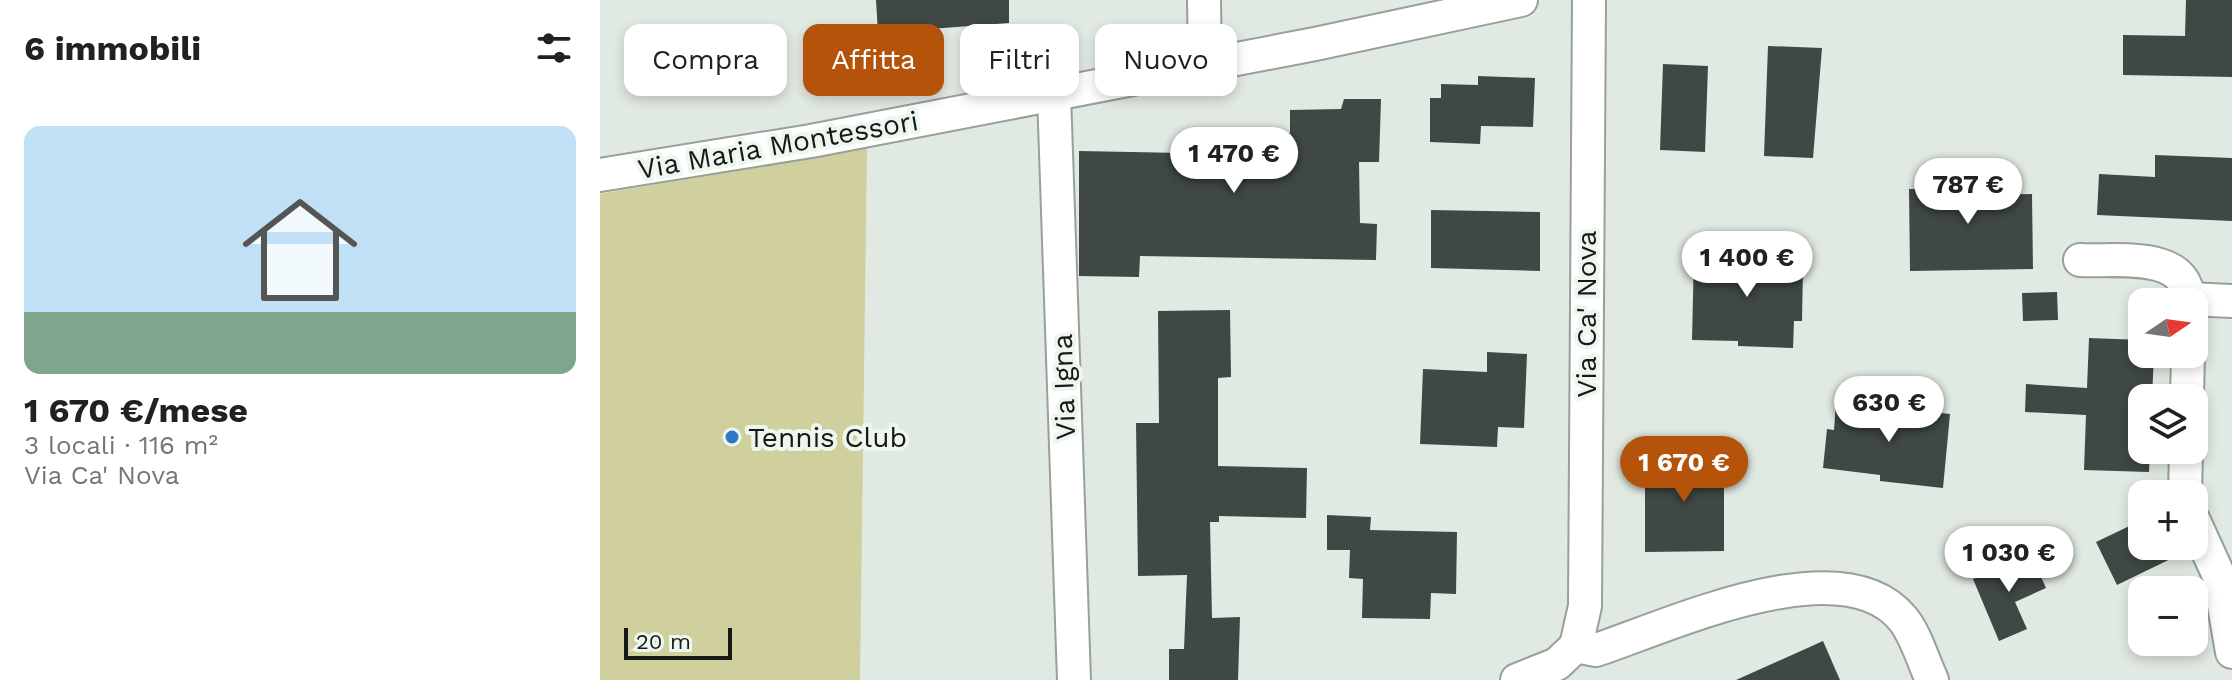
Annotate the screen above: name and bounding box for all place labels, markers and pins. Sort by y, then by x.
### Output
pin: 1 470 € [1160,127,1308,195]
pin: 787 € [1912,158,2024,226]
pin: 1 400 € [1673,231,1821,299]
pin: 630 € [1833,376,1945,444]
place label: Tennis Club [748,421,907,454]
marker: Tennis Club [723,428,741,446]
pin: 1 670 € [1610,436,1758,504]
pin: 1 030 € [1935,526,2083,594]

